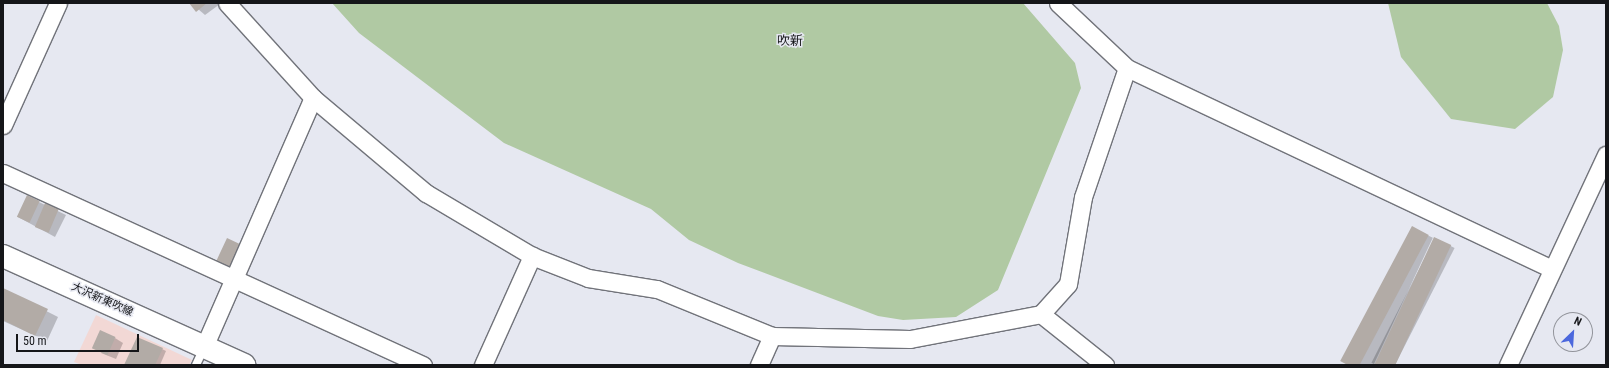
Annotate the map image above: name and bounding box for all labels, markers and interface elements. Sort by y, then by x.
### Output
district label: 吹新 [777,33,803,49]
street label: 大沢新東吹線 [69,281,135,319]
north arrow [1553,312,1593,352]
text: N [1572,314,1584,329]
scale bar [18,326,141,352]
text: 50 m [23,334,47,348]

